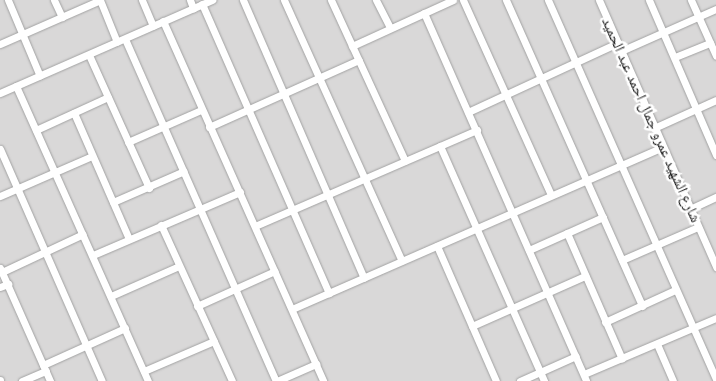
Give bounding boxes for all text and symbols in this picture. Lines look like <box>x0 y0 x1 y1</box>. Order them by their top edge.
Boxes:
street label: شارع الشهيد عمرو جمال احمد عبد الحميد <box>598 15 704 225</box>

